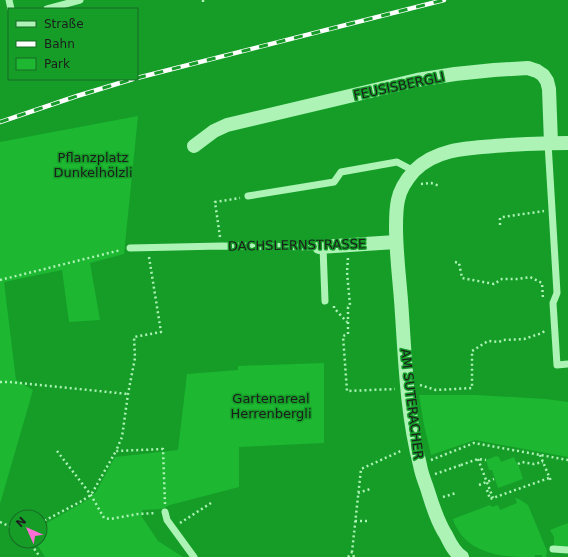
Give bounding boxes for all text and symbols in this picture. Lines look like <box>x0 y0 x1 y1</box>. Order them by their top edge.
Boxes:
legend <box>8 8 138 80</box>
text: Straße <box>44 17 84 31</box>
text: Bahn <box>44 37 75 51</box>
text: Park <box>44 57 70 71</box>
street label: FEUSISBERGLI <box>352 69 446 103</box>
park label: Pflanzplatz Dunkelhölzli <box>53 150 133 180</box>
street label: DACHSLERNSTRASSE <box>228 236 366 254</box>
street label: AM SUTERACHER <box>398 348 426 460</box>
park label: Gartenareal Herrenbergli <box>230 391 312 421</box>
north arrow <box>8 509 48 549</box>
text: N <box>13 514 29 530</box>

